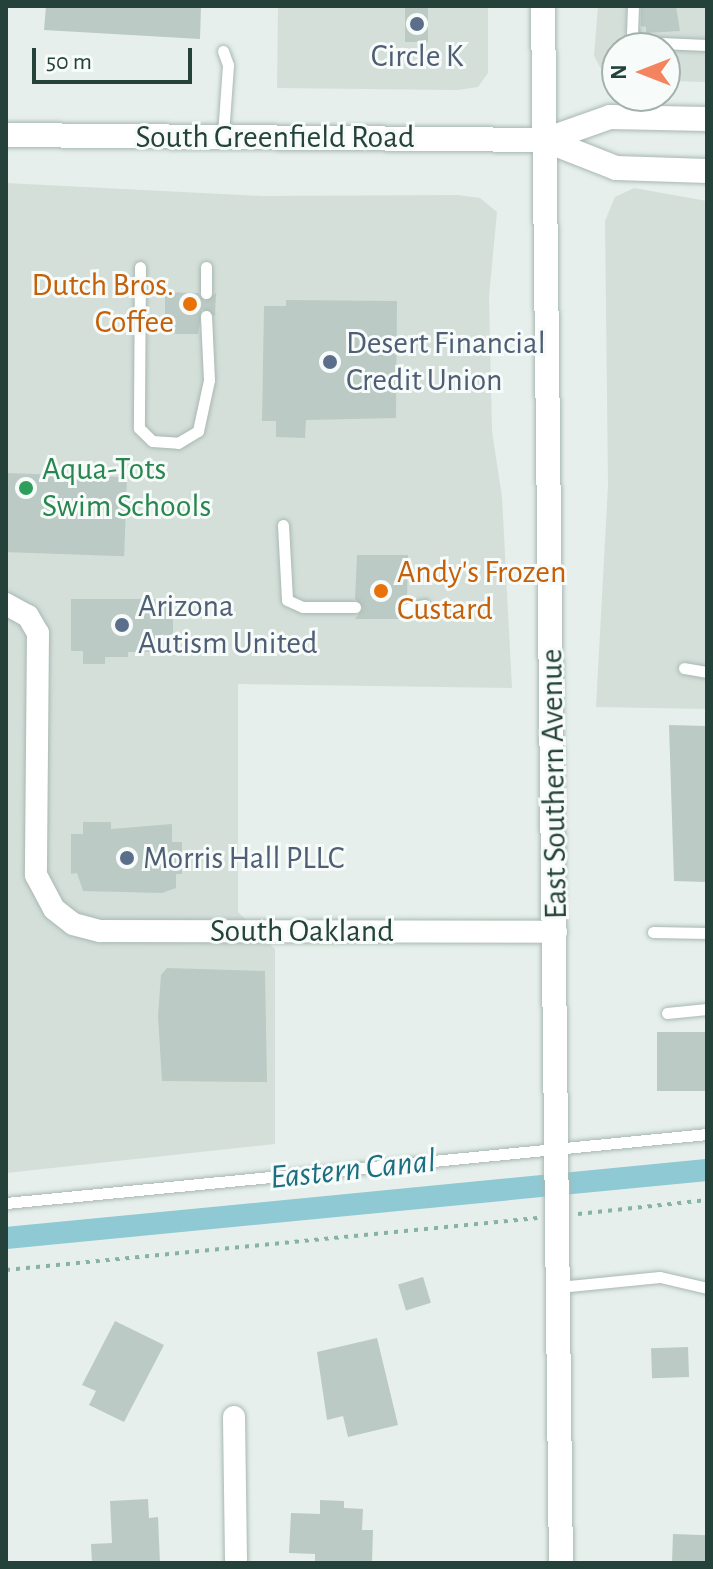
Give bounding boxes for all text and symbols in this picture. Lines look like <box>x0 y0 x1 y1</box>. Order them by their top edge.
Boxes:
marker: Circle K <box>408 15 426 33</box>
scale bar <box>36 32 196 82</box>
north arrow <box>601 32 681 112</box>
place label: Circle K <box>371 37 463 75</box>
text: 50 m <box>46 50 92 74</box>
text: N <box>608 64 630 80</box>
street label: South Greenfield Road <box>135 118 415 156</box>
place label: Dutch Bros. Coffee <box>31 267 174 342</box>
marker: Dutch Bros. Coffee <box>181 295 199 313</box>
place label: Desert Financial Credit Union <box>346 325 546 400</box>
marker: Desert Financial Credit Union <box>321 353 339 371</box>
place label: Aqua-Tots Swim Schools <box>42 451 211 526</box>
marker: Aqua-Tots Swim Schools <box>17 479 35 497</box>
place label: Andy's Frozen Custard <box>397 554 567 629</box>
marker: Andy's Frozen Custard <box>372 582 390 600</box>
place label: Arizona Autism United <box>138 588 318 663</box>
marker: Arizona Autism United <box>113 616 131 634</box>
street label: East Southern Avenue <box>532 648 576 920</box>
place label: Morris Hall PLLC <box>143 839 344 877</box>
marker: Morris Hall PLLC <box>118 849 136 867</box>
street label: South Oakland <box>210 912 394 950</box>
water label: Eastern Canal <box>268 1141 438 1199</box>

